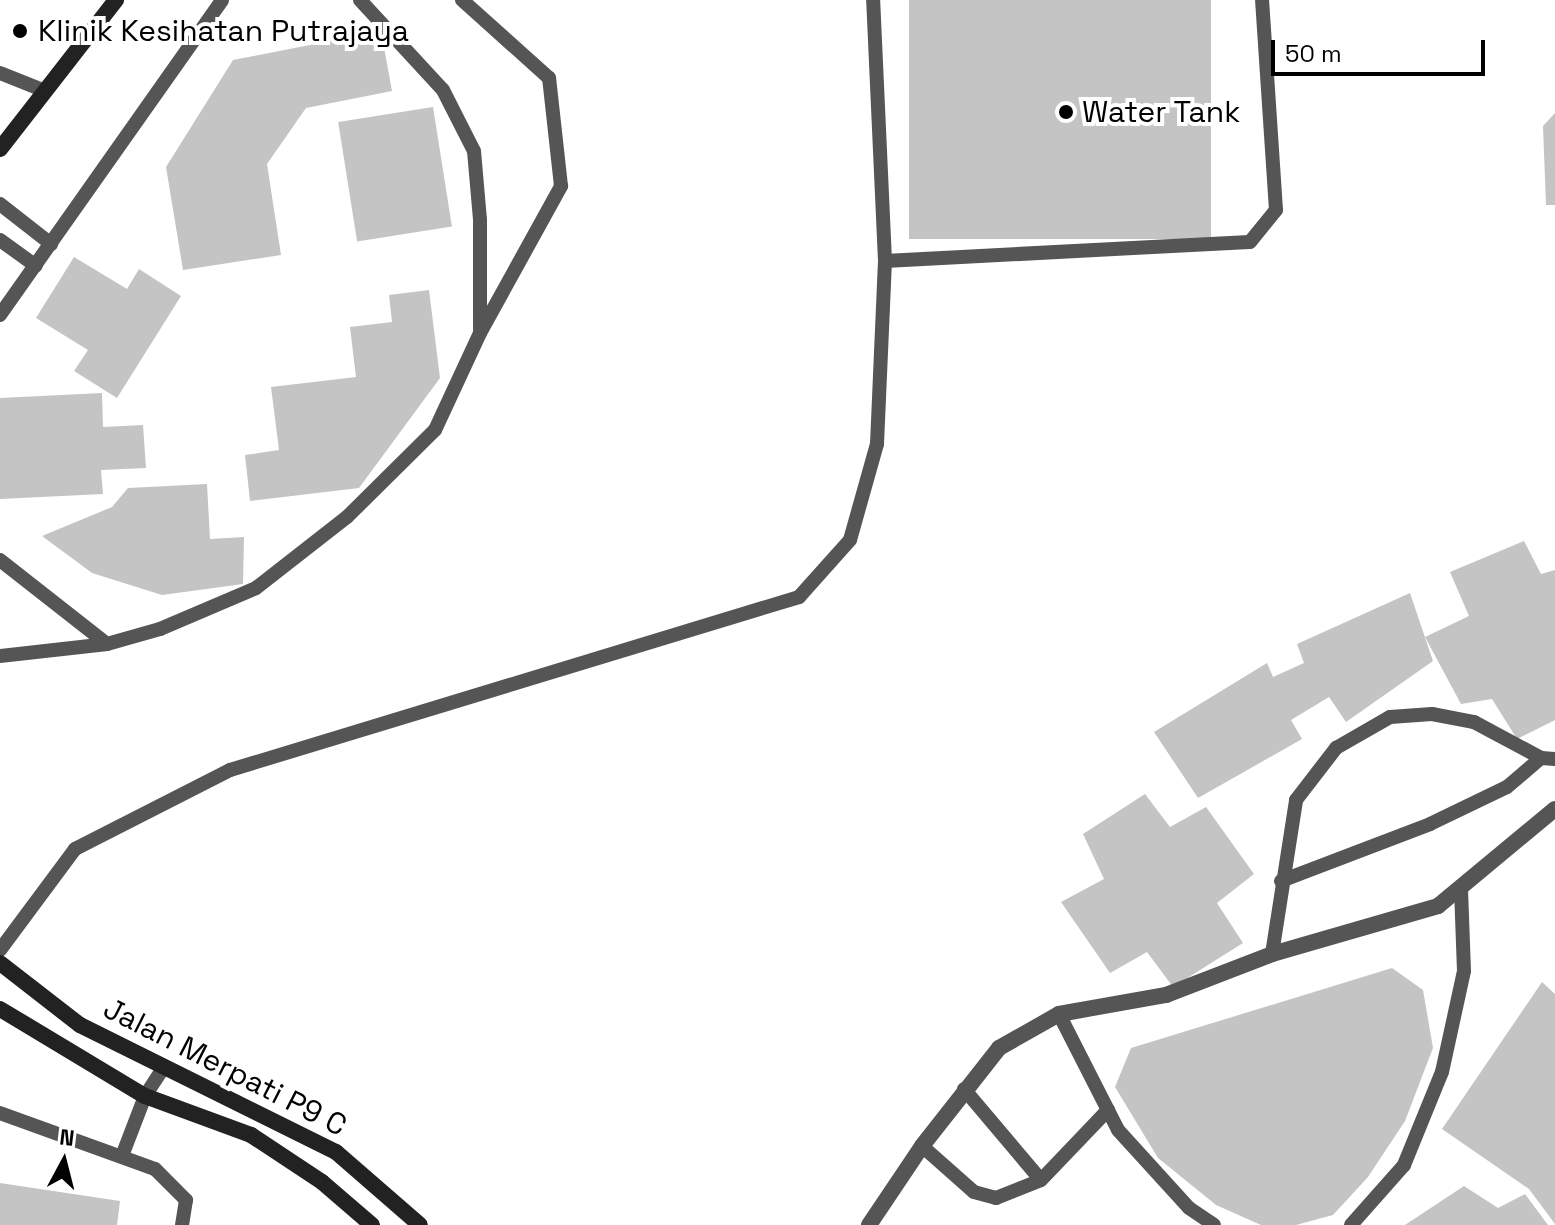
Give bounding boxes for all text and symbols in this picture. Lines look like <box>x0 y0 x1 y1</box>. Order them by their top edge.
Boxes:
place label: Klinik Kesihatan Putrajaya <box>38 13 409 49</box>
marker: Klinik Kesihatan Putrajaya <box>9 20 31 42</box>
scale bar <box>1275 24 1489 74</box>
text: 50 m <box>1285 38 1342 69</box>
place label: Water Tank <box>1082 94 1241 130</box>
marker: Water Tank <box>1057 103 1075 121</box>
street label: Jalan Merpati P9 C <box>97 990 353 1144</box>
north arrow <box>24 1121 104 1201</box>
text: N <box>58 1122 76 1152</box>

